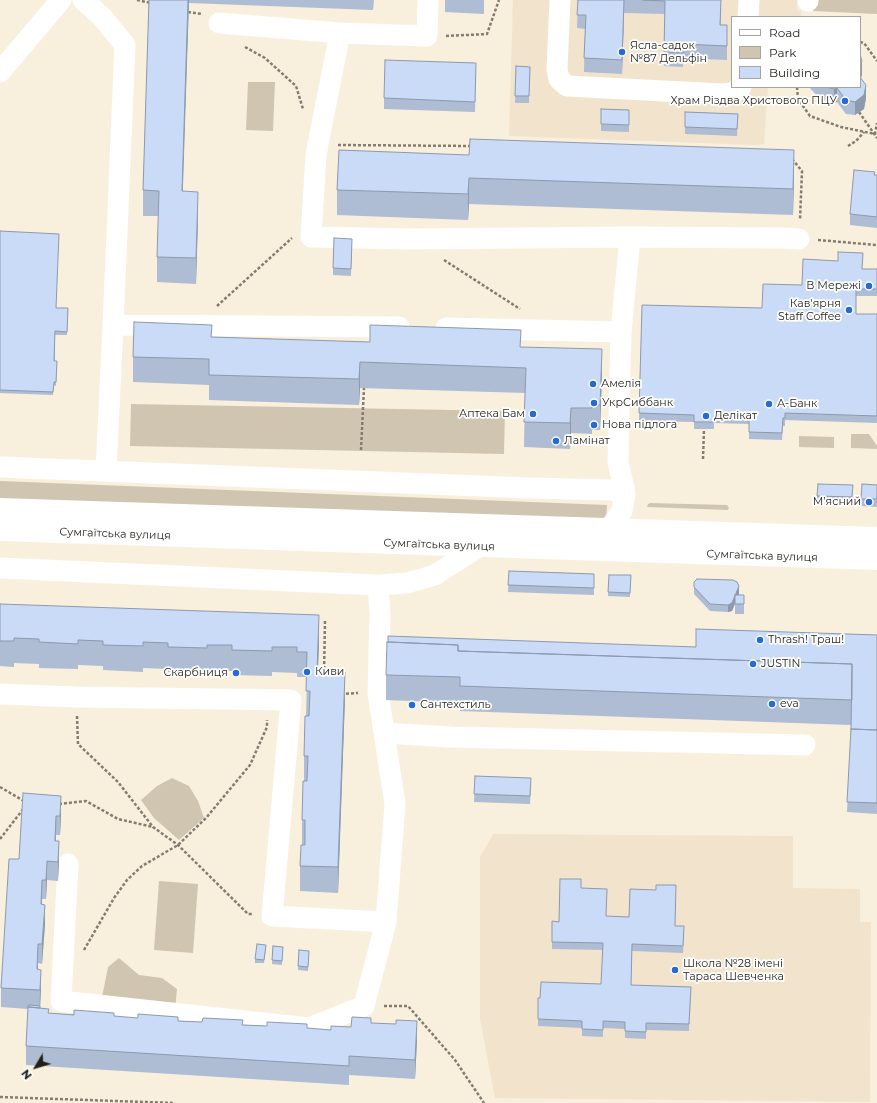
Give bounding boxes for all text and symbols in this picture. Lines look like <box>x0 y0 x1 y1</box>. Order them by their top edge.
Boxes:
legend <box>731 16 861 88</box>
text: Road <box>769 25 800 40</box>
place label: Ясла-садок №87 Дельфін <box>630 39 707 65</box>
text: Park <box>769 45 796 60</box>
marker: Ясла-садок №87 Дельфін <box>617 47 627 57</box>
text: Building <box>769 65 820 80</box>
place label: Храм Різдва Христового ПЦУ <box>671 94 837 108</box>
marker: Храм Різдва Христового ПЦУ <box>840 96 850 106</box>
place label: В Мережі <box>806 279 861 293</box>
marker: В Мережі <box>864 281 874 291</box>
place label: Кав'ярня Staff Coffee <box>778 297 841 323</box>
marker: Кав'ярня Staff Coffee <box>844 305 854 315</box>
place label: Амелія <box>601 377 641 391</box>
marker: Амелія <box>588 379 598 389</box>
place label: УкрСиббанк <box>602 396 673 410</box>
place label: А-Банк <box>777 397 817 411</box>
marker: УкрСиббанк <box>589 398 599 408</box>
marker: А-Банк <box>764 399 774 409</box>
place label: Аптека Бам <box>459 407 525 421</box>
marker: Аптека Бам <box>528 409 538 419</box>
place label: Делікат <box>714 409 757 423</box>
marker: Делікат <box>701 411 711 421</box>
place label: Нова підлога <box>602 418 677 432</box>
marker: Нова підлога <box>589 420 599 430</box>
place label: Ламінат <box>564 434 610 448</box>
marker: Ламінат <box>551 436 561 446</box>
place label: М’ясний <box>813 495 861 509</box>
marker: М’ясний <box>864 497 874 507</box>
street label: Сумгаїтська вулиця <box>59 525 171 543</box>
street label: Сумгаїтська вулиця <box>383 536 495 554</box>
street label: Сумгаїтська вулиця <box>706 547 818 565</box>
place label: Thrash! Траш! <box>768 633 844 647</box>
marker: Thrash! Траш! <box>755 635 765 645</box>
place label: JUSTIN <box>761 657 800 671</box>
marker: JUSTIN <box>748 659 758 669</box>
place label: Киви <box>315 665 344 679</box>
place label: Скарбниця <box>163 666 228 680</box>
marker: Киви <box>302 667 312 677</box>
marker: Скарбниця <box>231 668 241 678</box>
place label: eva <box>780 697 799 711</box>
place label: Сантехстиль <box>420 698 491 712</box>
marker: eva <box>767 699 777 709</box>
marker: Сантехстиль <box>407 700 417 710</box>
place label: Школа №28 імені Тараса Шевченка <box>683 957 784 983</box>
marker: Школа №28 імені Тараса Шевченка <box>670 965 680 975</box>
north arrow <box>16 1047 56 1087</box>
text: N <box>18 1067 35 1082</box>

